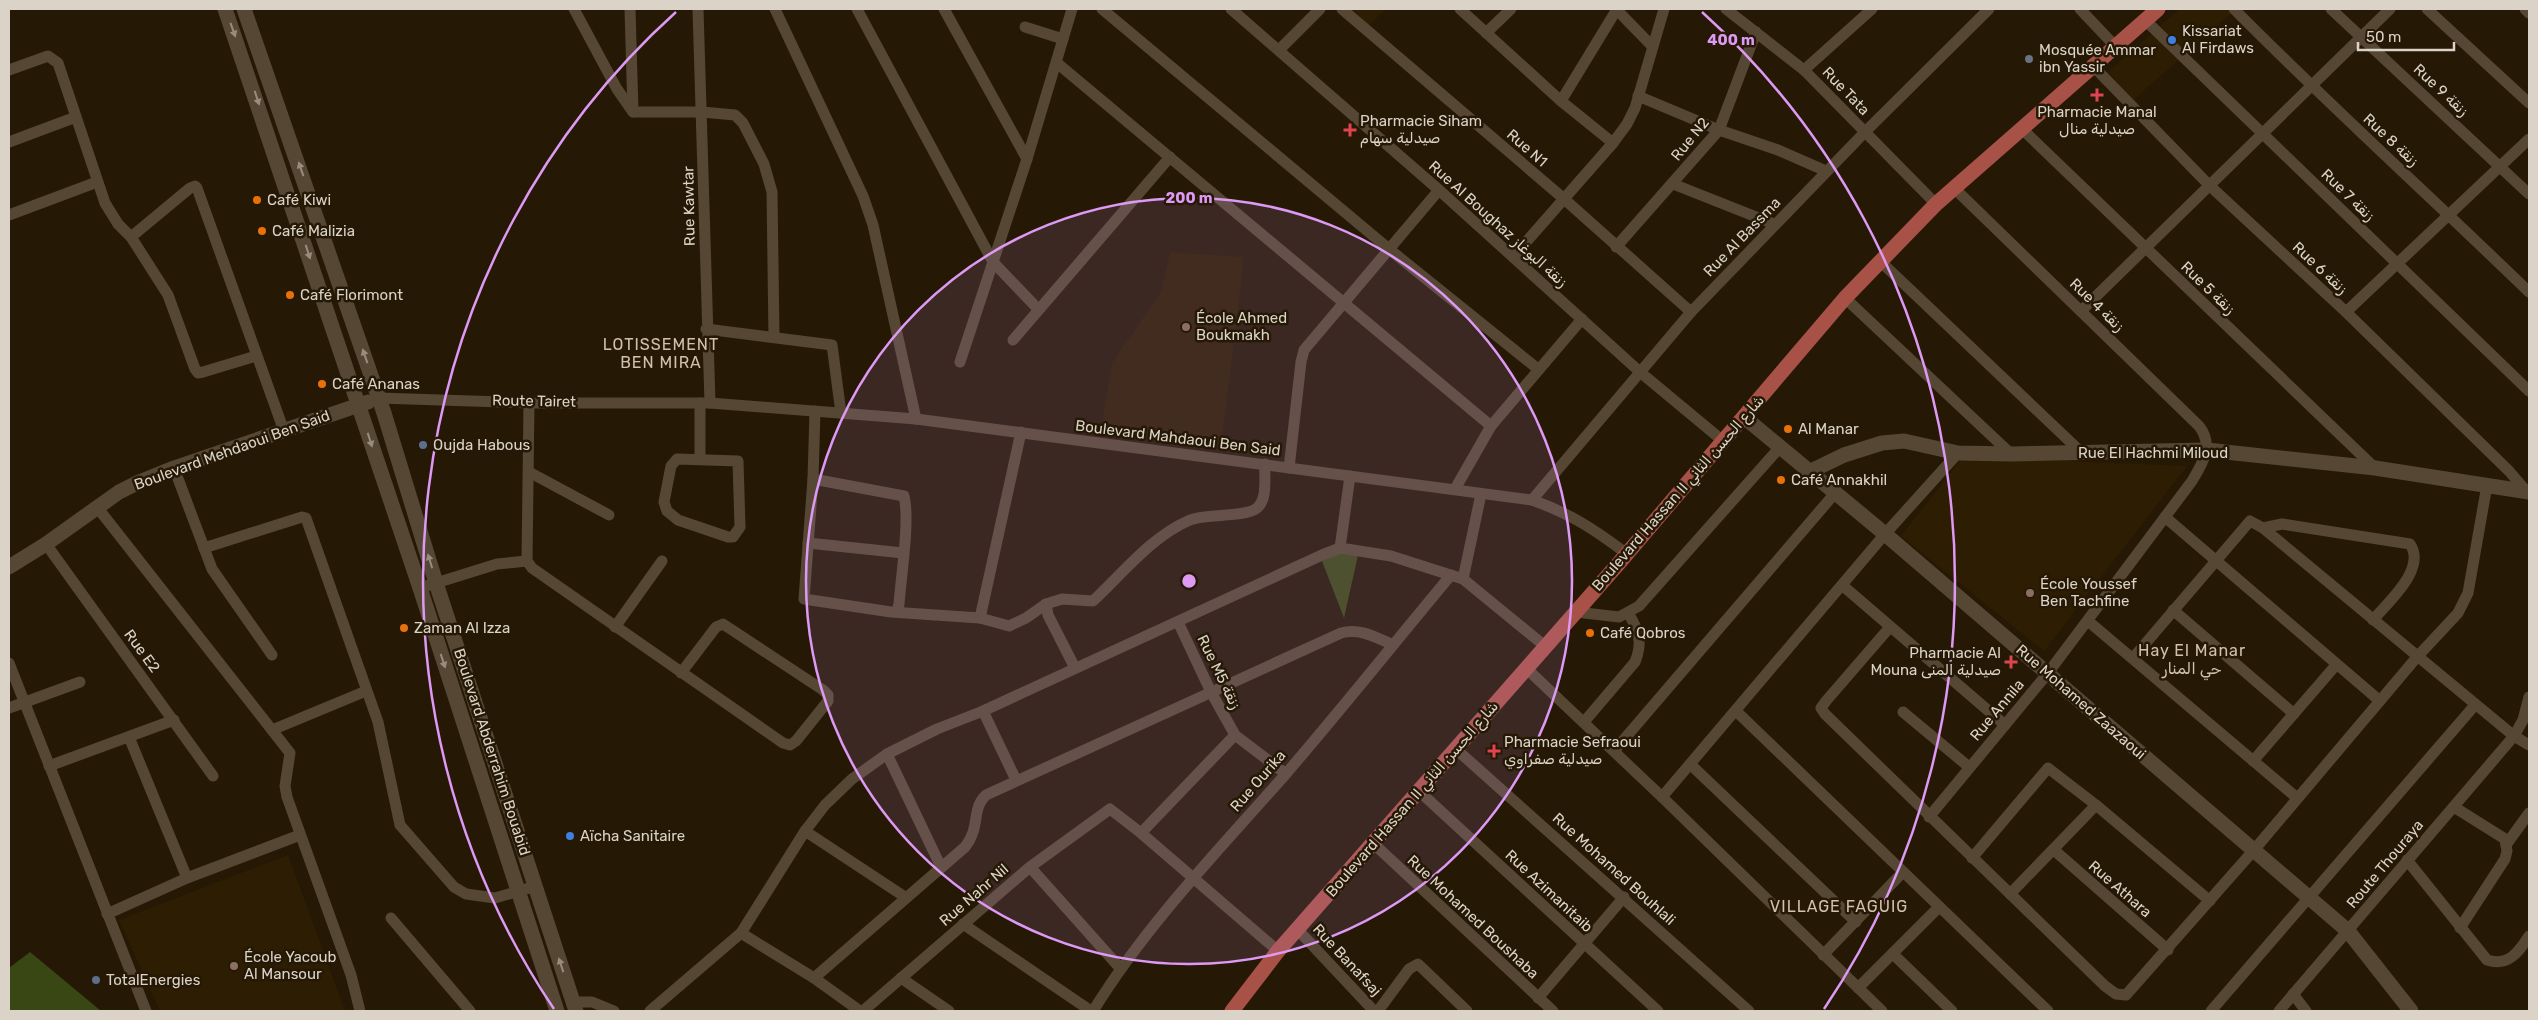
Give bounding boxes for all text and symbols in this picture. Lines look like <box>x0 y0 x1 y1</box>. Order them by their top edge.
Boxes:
scale bar <box>2358 20 2454 52</box>
place label: Kissariat Al Firdaws <box>2182 22 2254 57</box>
one-way arrow <box>230 23 237 38</box>
text: 50 m <box>2366 28 2401 46</box>
text: 400 m <box>1707 31 1755 49</box>
marker: Kissariat Al Firdaws <box>2166 34 2178 46</box>
place label: Mosquée Ammar ibn Yassir <box>2039 41 2156 76</box>
marker: Mosquée Ammar ibn Yassir <box>2023 53 2035 65</box>
street label: Rue 9 زنقة <box>2410 60 2472 120</box>
street label: Rue Tata <box>1819 63 1873 119</box>
marker: Pharmacie Manal صيدلية منال <box>2091 89 2103 101</box>
one-way arrow <box>254 91 261 106</box>
place label: Pharmacie Manal صيدلية منال <box>2037 103 2157 138</box>
street label: Rue 8 زنقة <box>2360 110 2422 170</box>
place label: Pharmacie Siham صيدلية سهام <box>1360 112 1482 148</box>
street label: Rue N2 <box>1667 114 1713 164</box>
marker: Pharmacie Siham صيدلية سهام <box>1344 124 1356 136</box>
street label: Rue N1 <box>1503 126 1551 170</box>
street label: Rue Al Boughaz زنقة البوغاز <box>1425 157 1571 291</box>
one-way arrow <box>297 161 305 176</box>
street label: Rue 7 زنقة <box>2318 165 2378 225</box>
street label: Rue Kawtar <box>679 166 699 246</box>
text: 200 m <box>1165 189 1213 207</box>
place label: Café Kiwi <box>267 191 331 209</box>
marker: Café Kiwi <box>251 194 263 206</box>
street label: Rue Al Bassma <box>1700 194 1784 280</box>
place label: Café Malizia <box>272 222 355 240</box>
marker: Café Malizia <box>256 225 268 237</box>
street label: Rue 6 زنقة <box>2289 238 2351 298</box>
one-way arrow <box>305 245 312 260</box>
street label: Rue 5 زنقة <box>2177 258 2239 318</box>
street label: Rue 4 زنقة <box>2066 275 2128 335</box>
place label: Café Florimont <box>300 286 403 304</box>
marker: Café Florimont <box>284 289 296 301</box>
place label: École Ahmed Boukmakh <box>1196 309 1287 344</box>
marker: École Ahmed Boukmakh <box>1180 321 1192 333</box>
district label: LOTISSEMENT BEN MIRA <box>603 335 719 372</box>
one-way arrow <box>360 348 368 363</box>
place label: Café Ananas <box>332 375 420 393</box>
marker: Café Ananas <box>316 378 328 390</box>
street label: Route Tairet <box>492 391 576 411</box>
street label: Boulevard Hassan II شارع الحسن الثاني <box>1588 391 1770 597</box>
street label: Boulevard Mehdaoui Ben Said <box>132 406 332 494</box>
street label: Boulevard Mahdaoui Ben Said <box>1074 416 1282 460</box>
place label: Al Manar <box>1798 420 1859 438</box>
marker: Al Manar <box>1782 423 1794 435</box>
one-way arrow <box>367 433 375 448</box>
place label: Oujda Habous <box>433 436 530 454</box>
marker: Oujda Habous <box>417 439 429 451</box>
street label: Rue El Hachmi Miloud <box>2078 444 2228 462</box>
place label: Café Annakhil <box>1791 471 1887 489</box>
marker: Café Annakhil <box>1775 474 1787 486</box>
one-way arrow <box>425 553 433 568</box>
centre of rings <box>1180 572 1198 590</box>
place label: École Youssef Ben Tachfine <box>2040 575 2137 610</box>
marker: École Youssef Ben Tachfine <box>2024 587 2036 599</box>
place label: Zaman Al Izza <box>414 619 510 637</box>
marker: Zaman Al Izza <box>398 622 410 634</box>
place label: Café Qobros <box>1600 624 1686 642</box>
street label: Rue E2 <box>120 626 164 676</box>
marker: Café Qobros <box>1584 627 1596 639</box>
street label: Rue M5 زنقة <box>1193 632 1245 712</box>
street label: Rue Mohamed Zaazaoui <box>2012 641 2150 763</box>
district label: Hay El Manar حي المنار <box>2138 641 2246 681</box>
place label: Pharmacie Al Mouna صيدلية المنى <box>1870 644 2001 679</box>
street label: Boulevard Abderrahim Bouabid <box>450 646 534 858</box>
one-way arrow <box>440 653 448 668</box>
marker: Pharmacie Al Mouna صيدلية المنى <box>2005 656 2017 668</box>
street label: Rue Annila <box>1966 676 2028 744</box>
street label: Boulevard Hassan II شارع الحسن الثاني <box>1322 697 1504 903</box>
place label: Pharmacie Sefraoui صيدلية صفراوي <box>1504 733 1641 769</box>
marker: Pharmacie Sefraoui صيدلية صفراوي <box>1488 745 1500 757</box>
street label: Rue Ourika <box>1226 747 1290 815</box>
street label: Rue Mohamed Bouhlali <box>1549 809 1679 929</box>
street label: Route Thouraya <box>2343 816 2427 912</box>
place label: Aïcha Sanitaire <box>580 827 685 845</box>
marker: Aïcha Sanitaire <box>564 830 576 842</box>
street label: Rue Azimanitaib <box>1502 846 1596 936</box>
street label: Rue Mohamed Boushaba <box>1404 851 1542 983</box>
street label: Rue Athara <box>2085 857 2155 921</box>
street label: Rue Nahr Nil <box>936 860 1012 930</box>
district label: VILLAGE FAGUIG <box>1770 897 1908 916</box>
street label: Rue Banafsaj <box>1309 920 1385 1000</box>
place label: École Yacoub Al Mansour <box>244 948 337 983</box>
one-way arrow <box>557 957 565 972</box>
marker: École Yacoub Al Mansour <box>228 960 240 972</box>
place label: TotalEnergies <box>106 971 201 989</box>
marker: TotalEnergies <box>90 974 102 986</box>

